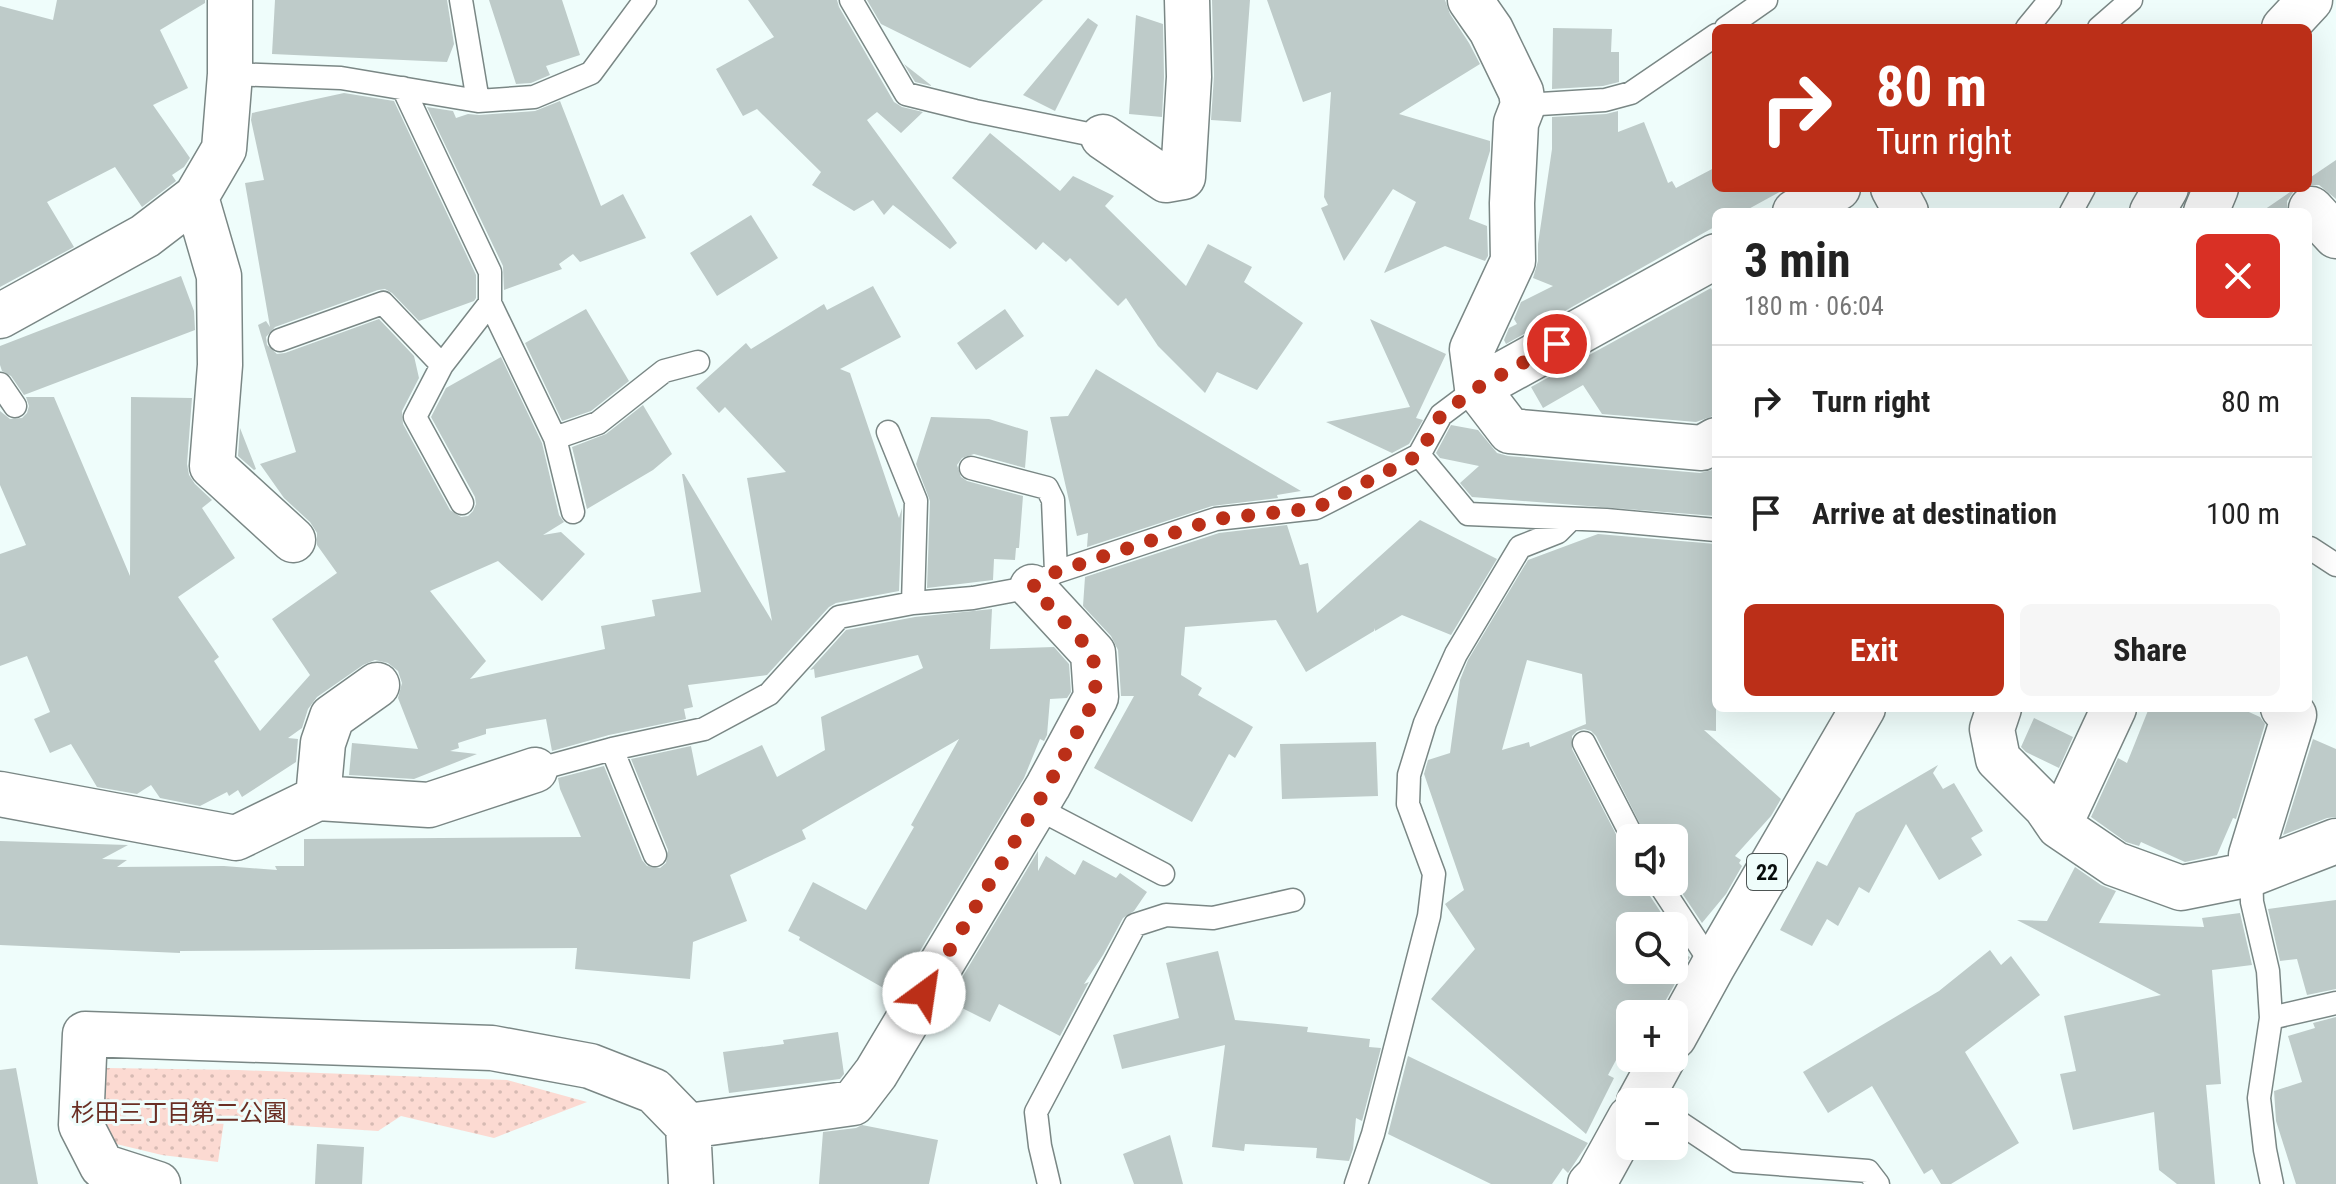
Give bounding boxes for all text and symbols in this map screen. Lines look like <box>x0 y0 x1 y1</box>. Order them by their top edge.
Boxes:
text: 80 m <box>1876 54 1987 120</box>
icon: right <box>1744 56 1848 160</box>
text: Turn right <box>1876 121 2012 163</box>
text: 3 min <box>1744 232 1851 289</box>
button: close <box>2196 234 2280 318</box>
text: 180 m · 06:04 <box>1744 291 1884 321</box>
pin <box>1523 310 1591 378</box>
icon: arrive <box>1535 322 1579 366</box>
icon: right <box>1744 379 1788 423</box>
text: Turn right <box>1812 384 1930 419</box>
text: 80 m <box>2221 384 2280 419</box>
icon: arrive <box>1744 491 1788 535</box>
text: Arrive at destination <box>1812 496 2057 531</box>
text: 100 m <box>2206 496 2280 531</box>
button: Exit <box>1744 604 2004 696</box>
button: Share <box>2020 604 2280 696</box>
map controls <box>1616 824 1688 1160</box>
button: sound <box>1616 824 1688 896</box>
road number: 22 <box>1747 854 1787 890</box>
button: search <box>1616 912 1688 984</box>
position arrow <box>882 951 966 1035</box>
button: + <box>1616 1000 1688 1072</box>
button: − <box>1616 1088 1688 1160</box>
park label: 杉田三丁目第二公園 <box>71 1099 287 1127</box>

